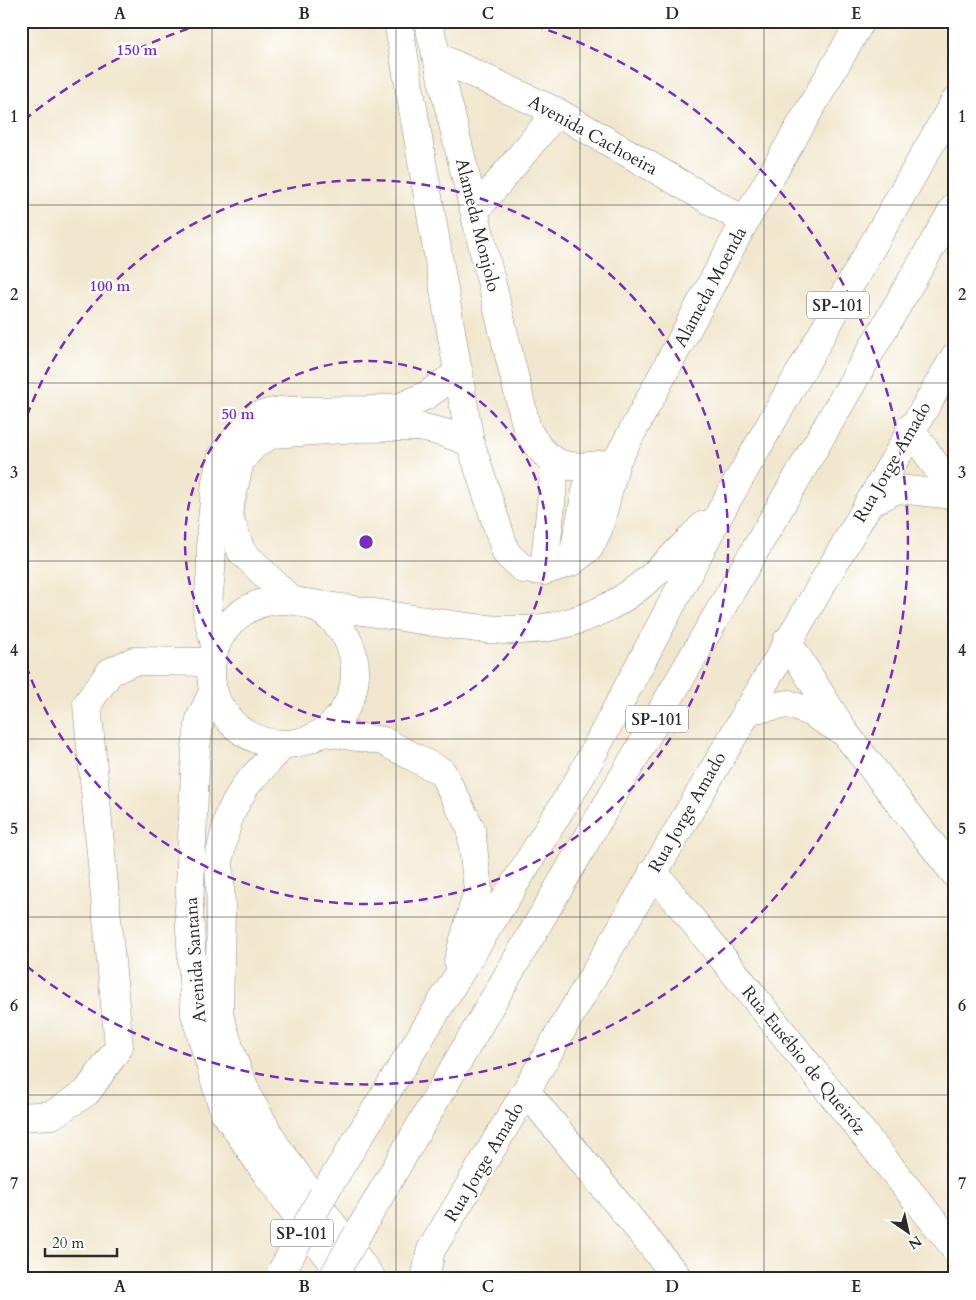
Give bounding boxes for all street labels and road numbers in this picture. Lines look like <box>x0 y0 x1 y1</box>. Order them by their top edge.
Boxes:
street label: Avenida Cachoeira <box>523 89 662 182</box>
street label: Alameda Monjolo <box>449 156 506 295</box>
street label: Alameda Moenda <box>668 222 753 352</box>
road number: SP-101 <box>807 292 869 318</box>
street label: Rua Jorge Amado <box>848 397 937 527</box>
road number: SP-101 <box>626 706 688 732</box>
street label: Rua Jorge Amado <box>643 747 732 877</box>
street label: Avenida Santana <box>179 896 212 1024</box>
street label: Rua Eusébio de Queiróz <box>736 981 872 1140</box>
street label: Rua Jorge Amado <box>439 1097 530 1227</box>
road number: SP-101 <box>271 1220 333 1246</box>

